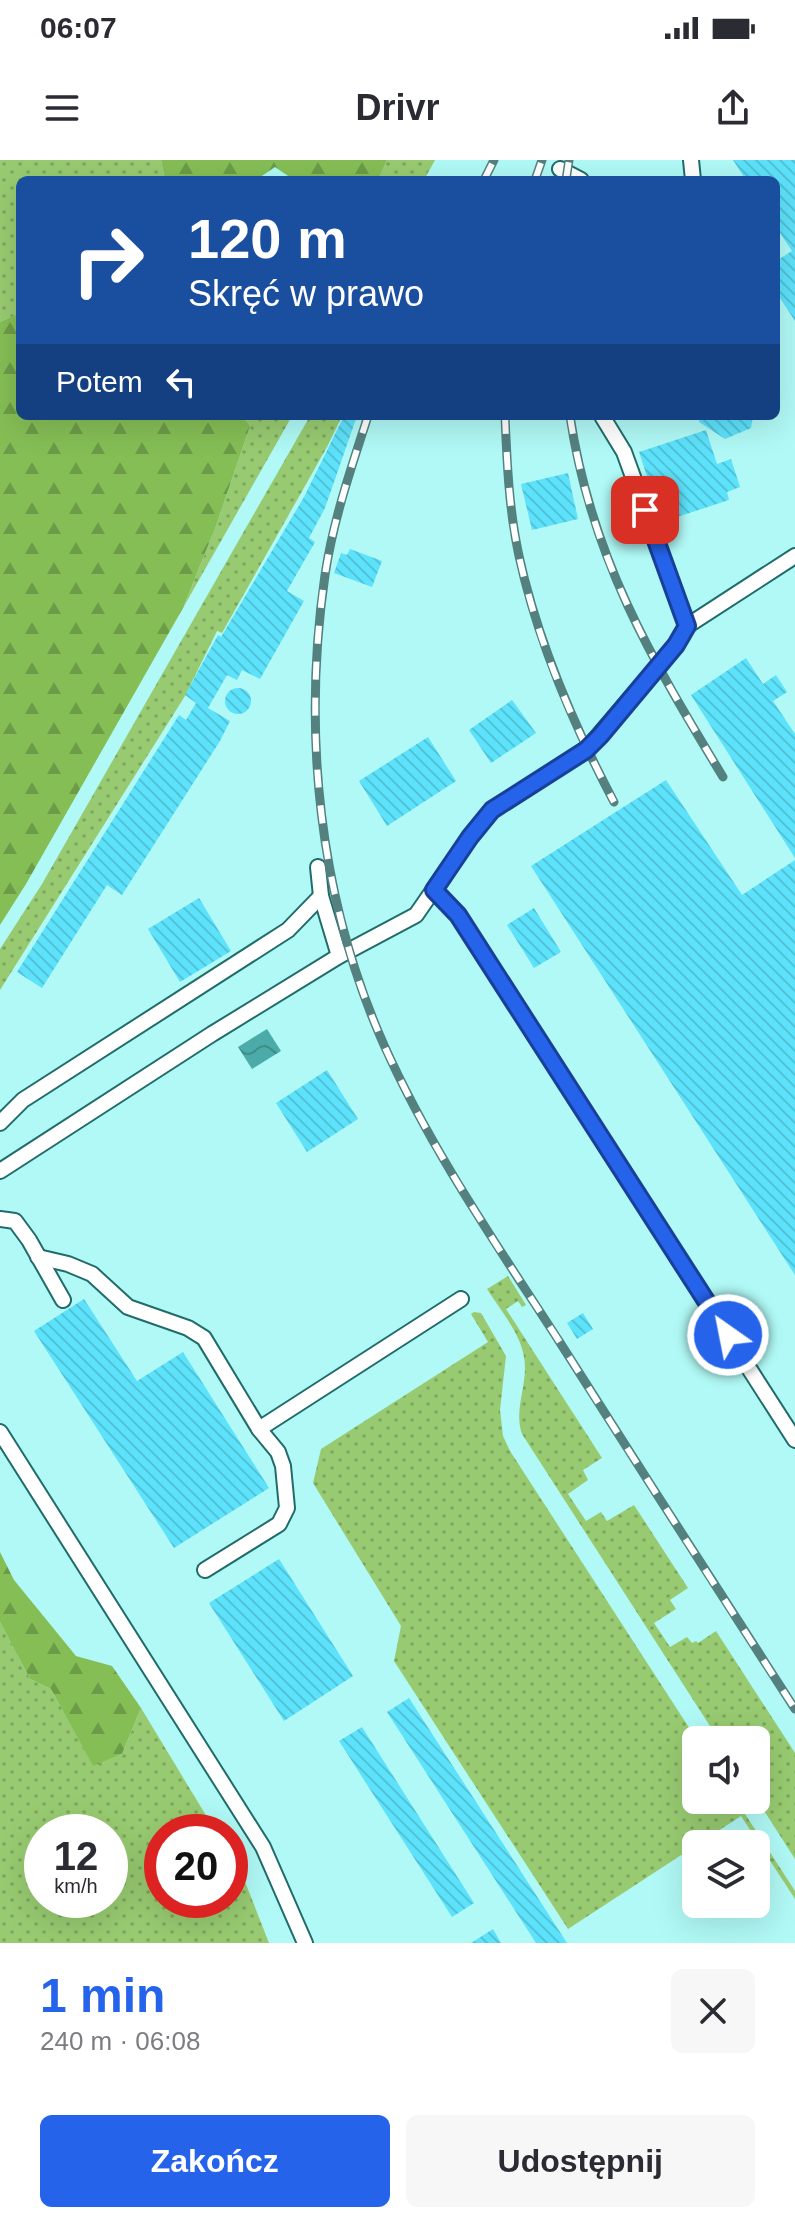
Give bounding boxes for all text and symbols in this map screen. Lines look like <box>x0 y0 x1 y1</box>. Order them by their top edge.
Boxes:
text: 06:07 <box>40 11 117 44</box>
icon: menu <box>40 86 84 130</box>
icon: share <box>711 86 755 130</box>
text: Drivr <box>355 87 440 128</box>
text: 120 m <box>188 207 347 270</box>
icon: right <box>56 208 160 312</box>
text: Skręć w prawo <box>188 273 424 314</box>
icon: left <box>159 360 203 404</box>
text: Potem <box>56 365 143 398</box>
pin <box>611 476 679 544</box>
icon: arrive <box>623 488 667 532</box>
position arrow <box>686 1293 770 1377</box>
map controls <box>682 1726 770 1918</box>
button: sound <box>682 1726 770 1814</box>
speed limit sign: 20 <box>144 1814 248 1918</box>
button: layers <box>682 1830 770 1918</box>
text: 12 <box>54 1834 98 1878</box>
text: km/h <box>54 1875 98 1897</box>
text: 1 min <box>40 1969 165 2022</box>
button: close <box>671 1969 755 2053</box>
text: 240 m · 06:08 <box>40 2026 200 2056</box>
button: Zakończ <box>40 2115 390 2207</box>
button: Udostępnij <box>406 2115 755 2207</box>

